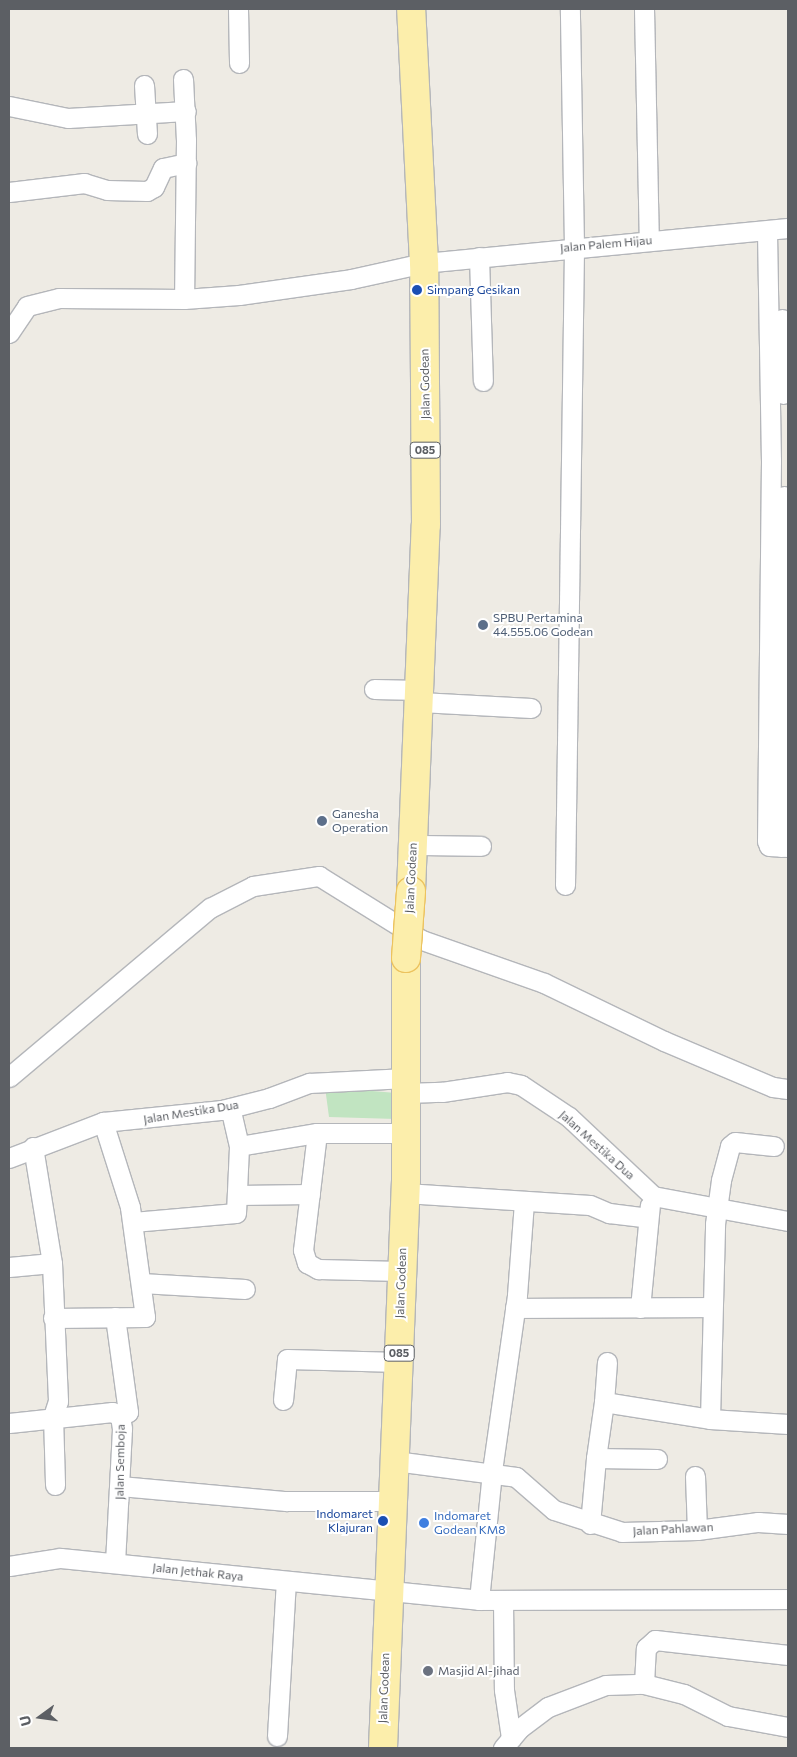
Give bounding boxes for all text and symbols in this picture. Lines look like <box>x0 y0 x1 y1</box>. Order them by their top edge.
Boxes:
street label: Jalan Palem Hijau <box>559 233 653 255</box>
place label: Simpang Gesikan <box>427 283 520 297</box>
marker: Simpang Gesikan <box>411 284 423 296</box>
street label: Jalan Godean <box>417 349 433 419</box>
road number: 085 <box>409 442 441 458</box>
place label: SPBU Pertamina 44.555.06 Godean <box>493 611 593 639</box>
marker: SPBU Pertamina 44.555.06 Godean <box>477 619 489 631</box>
place label: Ganesha Operation <box>332 807 388 835</box>
marker: Ganesha Operation <box>316 815 328 827</box>
street label: Jalan Godean <box>402 842 420 914</box>
street label: Jalan Mestika Dua <box>142 1097 240 1127</box>
street label: Jalan Mestika Dua <box>556 1107 638 1183</box>
street label: Jalan Godean <box>393 1247 409 1319</box>
road number: 085 <box>383 1345 415 1362</box>
street label: Jalan Semboja <box>112 1424 128 1500</box>
place label: Indomaret Klajuran <box>316 1507 373 1535</box>
place label: Indomaret Godean KM8 <box>434 1509 506 1537</box>
marker: Indomaret Klajuran <box>377 1515 389 1527</box>
marker: Indomaret Godean KM8 <box>418 1517 430 1529</box>
street label: Jalan Pahlawan <box>632 1520 714 1538</box>
street label: Jalan Jethak Raya <box>152 1560 244 1584</box>
street label: Jalan Godean <box>376 1652 392 1724</box>
place label: Masjid Al-Jihad <box>438 1664 520 1678</box>
marker: Masjid Al-Jihad <box>422 1665 434 1677</box>
north arrow <box>15 1692 65 1742</box>
text: U <box>15 1714 34 1728</box>

